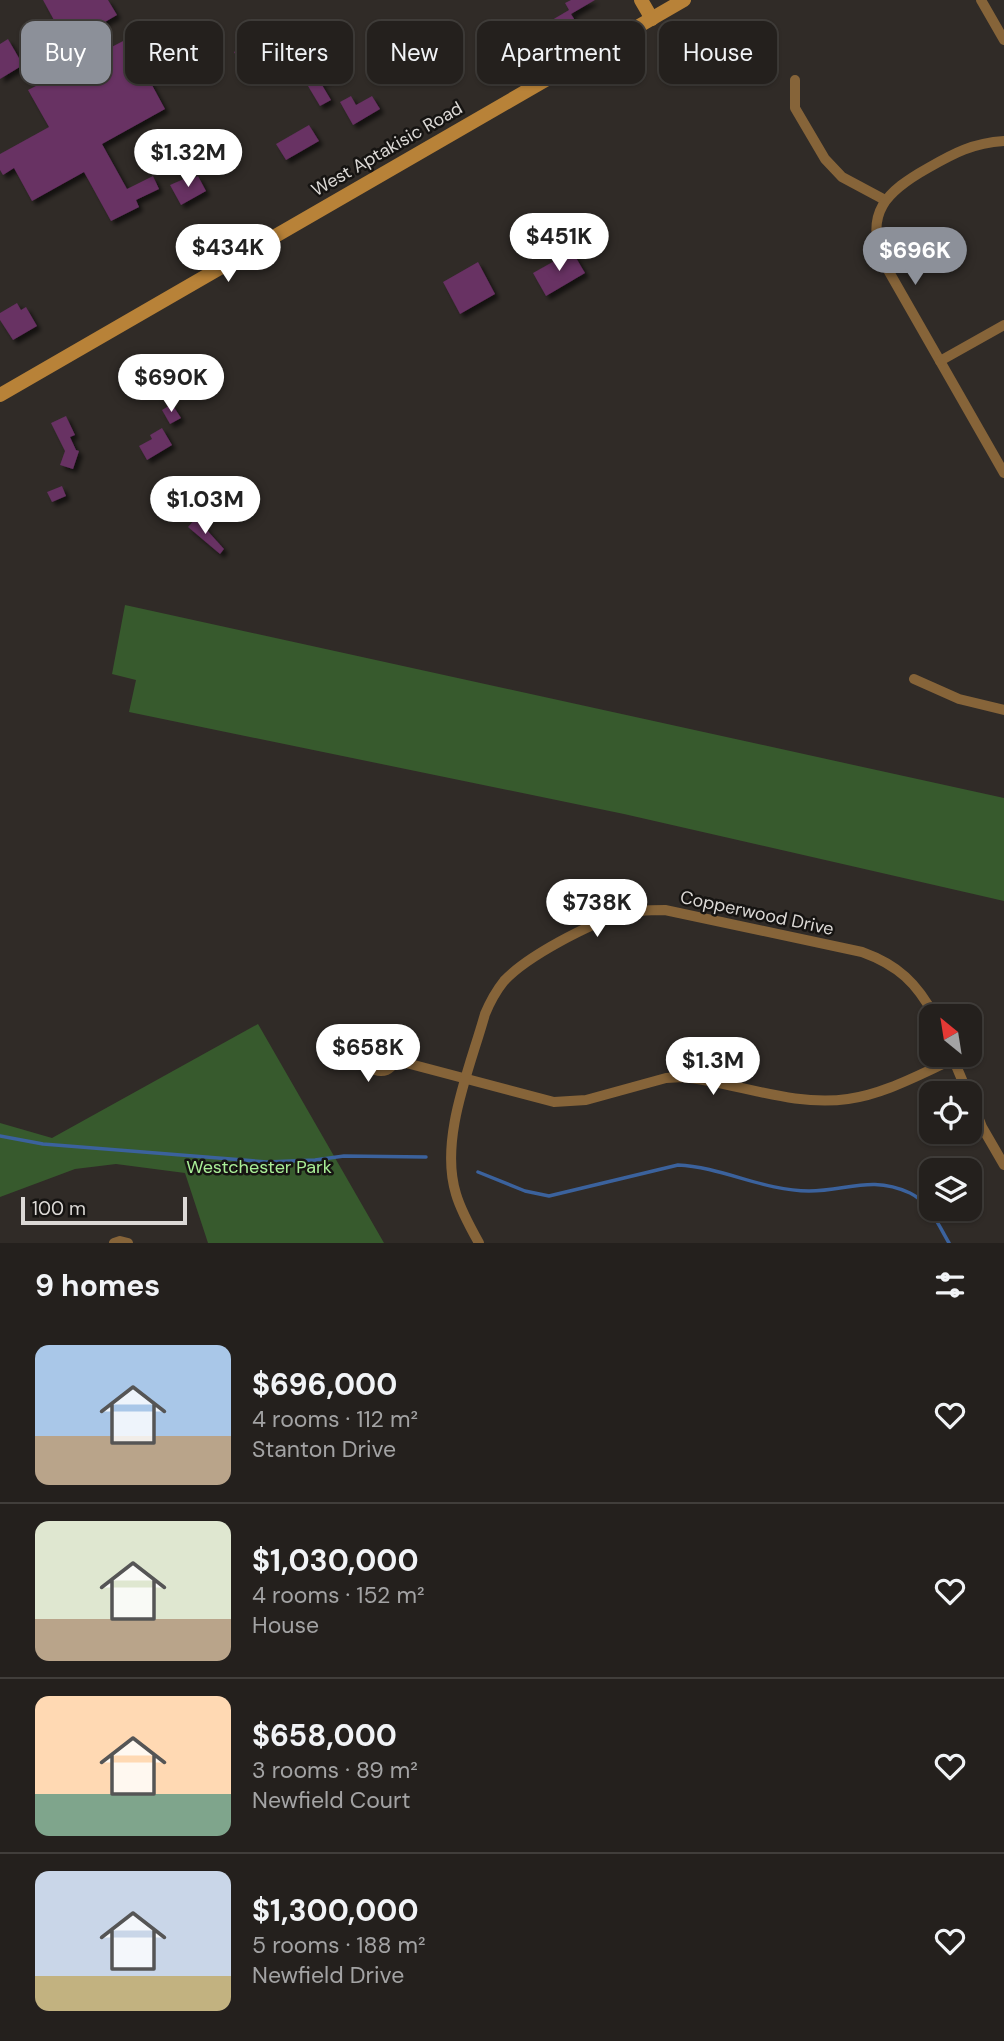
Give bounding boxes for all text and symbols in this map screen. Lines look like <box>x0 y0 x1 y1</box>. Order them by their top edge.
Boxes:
chip: Buy <box>21 21 111 84</box>
chip: Rent <box>125 21 223 84</box>
chip: Filters <box>237 21 353 84</box>
chip: New <box>367 21 463 84</box>
chip: Apartment <box>477 21 645 84</box>
chip: House <box>659 21 777 84</box>
street label: West Aptakisic Road <box>307 96 467 202</box>
pin: $1.32M <box>131 130 245 189</box>
text: $1.32M <box>150 137 226 167</box>
pin: $451K <box>510 214 608 273</box>
text: $451K <box>526 221 592 251</box>
pin: $434K <box>179 224 277 284</box>
pin: $696K <box>866 228 964 287</box>
text: $434K <box>192 232 264 262</box>
text: $696K <box>879 235 951 265</box>
pin: $690K <box>122 354 220 414</box>
text: $690K <box>134 362 208 392</box>
pin: $1.03M <box>148 476 262 536</box>
text: $1.03M <box>166 484 244 514</box>
pin: $738K <box>548 880 646 939</box>
street label: Copperwood Drive <box>678 885 836 941</box>
text: $738K <box>562 887 632 917</box>
north arrow <box>919 1004 982 1068</box>
map controls <box>919 1004 982 1221</box>
pin: $658K <box>319 1024 417 1084</box>
text: $658K <box>332 1032 404 1062</box>
pin: $1.3M <box>664 1038 762 1097</box>
text: $1.3M <box>682 1045 744 1075</box>
button: locate <box>919 1081 982 1144</box>
park label: Westchester Park <box>186 1155 332 1179</box>
button: layers <box>919 1158 982 1221</box>
scale bar <box>21 1194 187 1226</box>
text: 100 m <box>32 1196 86 1221</box>
text: 9 homes <box>35 1266 160 1305</box>
icon: filters <box>931 1266 969 1304</box>
text: $696,000 <box>252 1365 397 1404</box>
icon: home <box>91 1373 175 1457</box>
icon: heart <box>931 1396 969 1434</box>
text: 4 rooms · 112 m² <box>252 1404 418 1434</box>
text: Stanton Drive <box>252 1434 396 1464</box>
text: $1,030,000 <box>252 1541 419 1580</box>
icon: home <box>91 1549 175 1633</box>
icon: heart <box>931 1572 969 1610</box>
text: 4 rooms · 152 m² <box>252 1580 425 1610</box>
text: House <box>252 1610 319 1640</box>
text: $658,000 <box>252 1716 397 1755</box>
icon: home <box>91 1724 175 1808</box>
icon: heart <box>931 1747 969 1785</box>
text: 3 rooms · 89 m² <box>252 1755 418 1785</box>
text: Newfield Court <box>252 1785 411 1815</box>
text: $1,300,000 <box>252 1891 419 1930</box>
icon: home <box>91 1899 175 1983</box>
icon: heart <box>931 1922 969 1960</box>
text: 5 rooms · 188 m² <box>252 1930 426 1960</box>
text: Newfield Drive <box>252 1960 404 1990</box>

